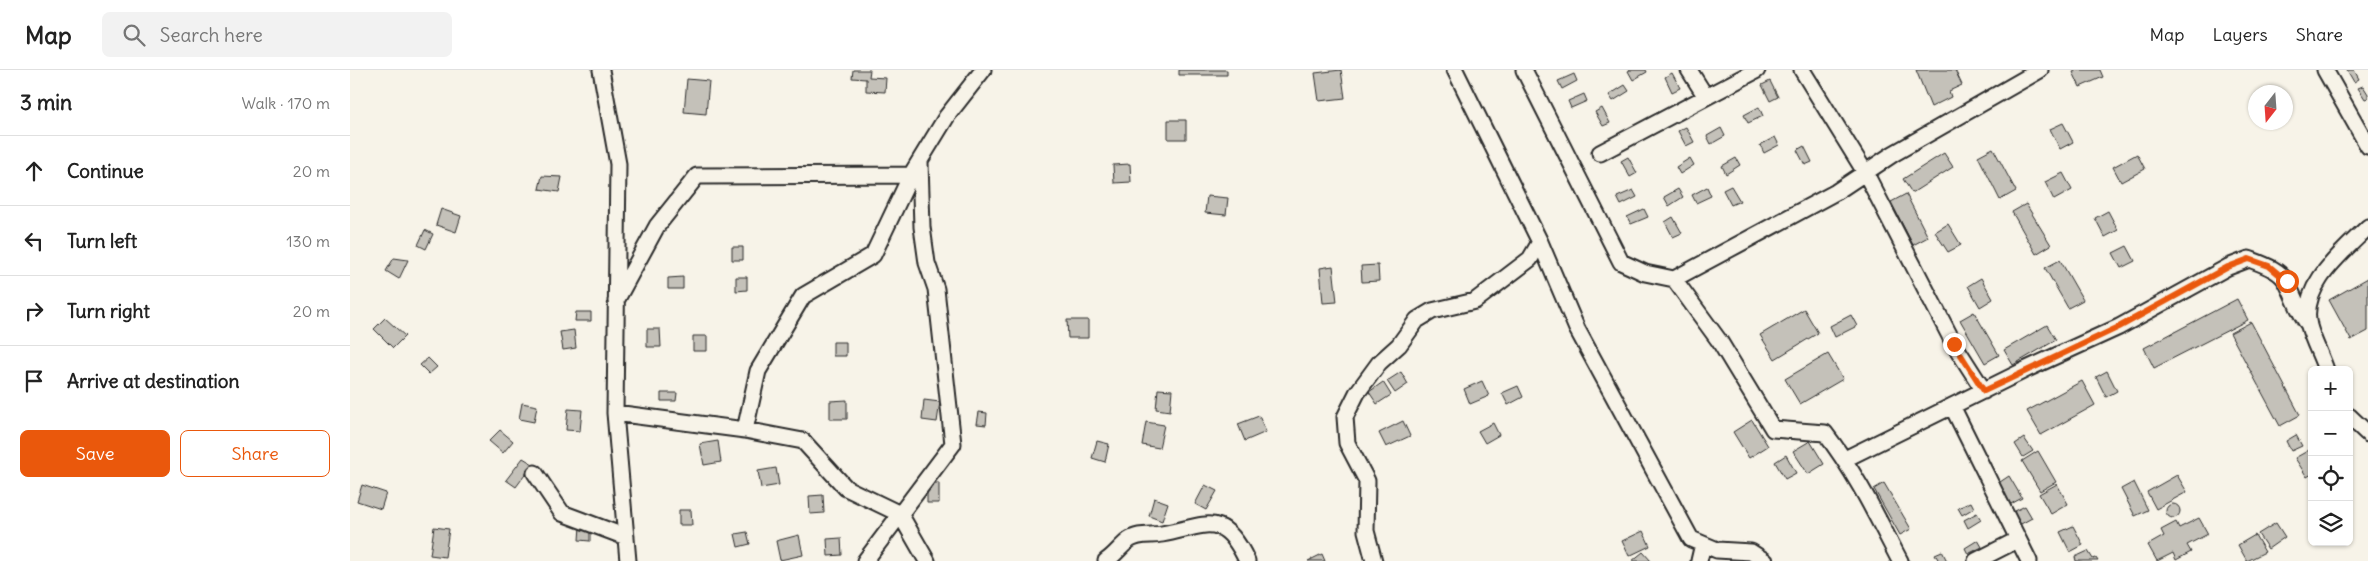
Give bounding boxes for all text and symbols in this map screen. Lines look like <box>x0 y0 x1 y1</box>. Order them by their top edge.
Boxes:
search box <box>102 12 452 57</box>
text: Map <box>25 20 72 50</box>
icon: search <box>120 21 148 49</box>
text: Search here <box>160 23 263 47</box>
text: Map <box>2149 23 2184 46</box>
text: Layers <box>2212 23 2268 46</box>
text: Share <box>2296 23 2343 46</box>
north arrow <box>2248 85 2293 130</box>
text: 3 min <box>20 89 72 116</box>
text: Walk · 170 m <box>241 93 330 113</box>
icon: ahead <box>20 157 48 185</box>
text: Continue <box>67 159 144 183</box>
text: 20 m <box>293 161 330 181</box>
icon: left <box>20 227 48 255</box>
text: Turn left <box>67 229 137 253</box>
text: 130 m <box>286 231 330 251</box>
route start <box>2276 270 2299 293</box>
icon: right <box>20 297 48 325</box>
text: Turn right <box>67 299 150 323</box>
text: 20 m <box>293 301 330 321</box>
route end <box>1943 333 1966 356</box>
map controls <box>2308 366 2353 546</box>
button: + <box>2308 366 2353 411</box>
icon: arrive <box>20 367 48 395</box>
text: Arrive at destination <box>67 369 240 393</box>
button: − <box>2308 411 2353 456</box>
button: Save <box>20 430 170 477</box>
button: Share <box>180 430 330 477</box>
button: locate <box>2308 456 2353 501</box>
button: layers <box>2308 501 2353 546</box>

